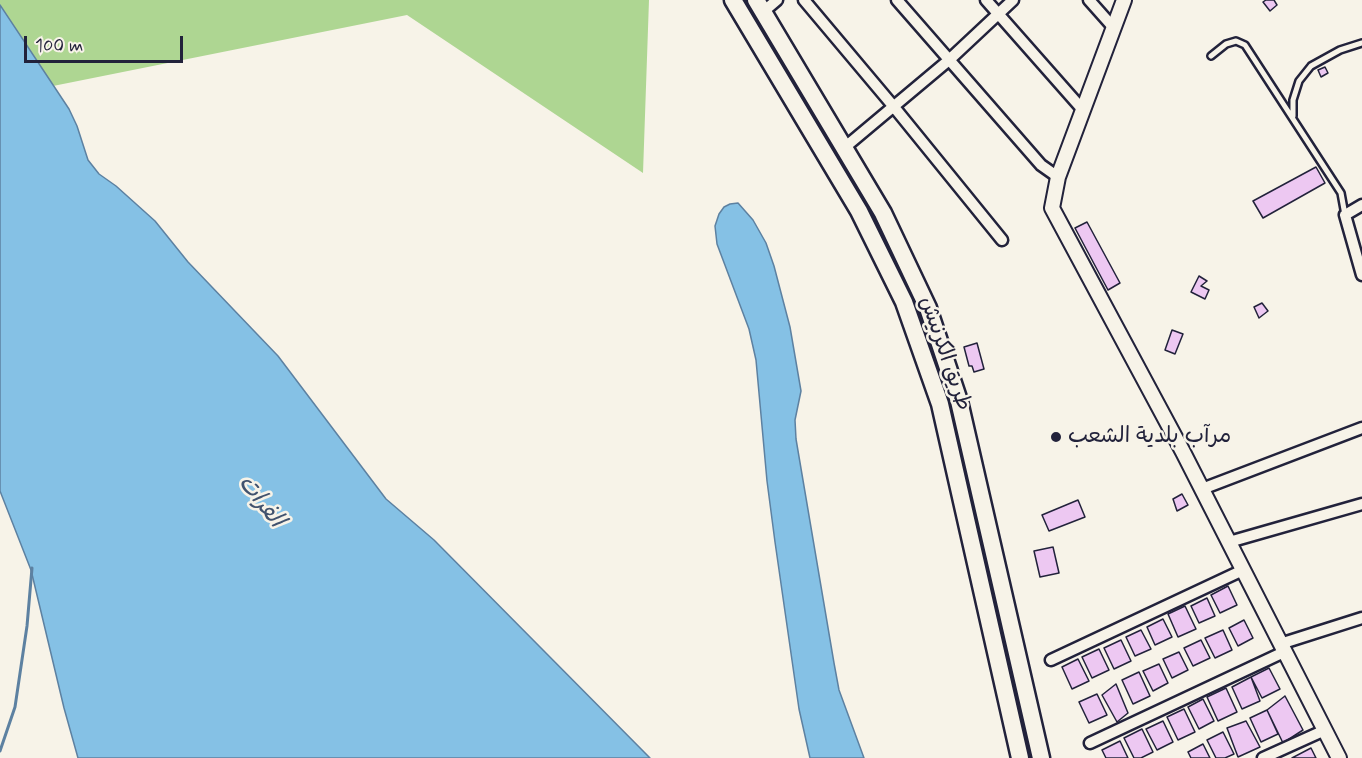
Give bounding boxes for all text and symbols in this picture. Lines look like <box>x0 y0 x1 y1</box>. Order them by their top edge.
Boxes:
scale bar <box>27 24 186 62</box>
text: 100 m <box>35 34 83 58</box>
street label: طريق الكرنيش <box>912 293 976 415</box>
place label: مرآب بلدية الشعب <box>1068 424 1231 450</box>
marker: مرآب بلدية الشعب <box>1049 430 1063 444</box>
water label: الفرات <box>231 470 289 534</box>

